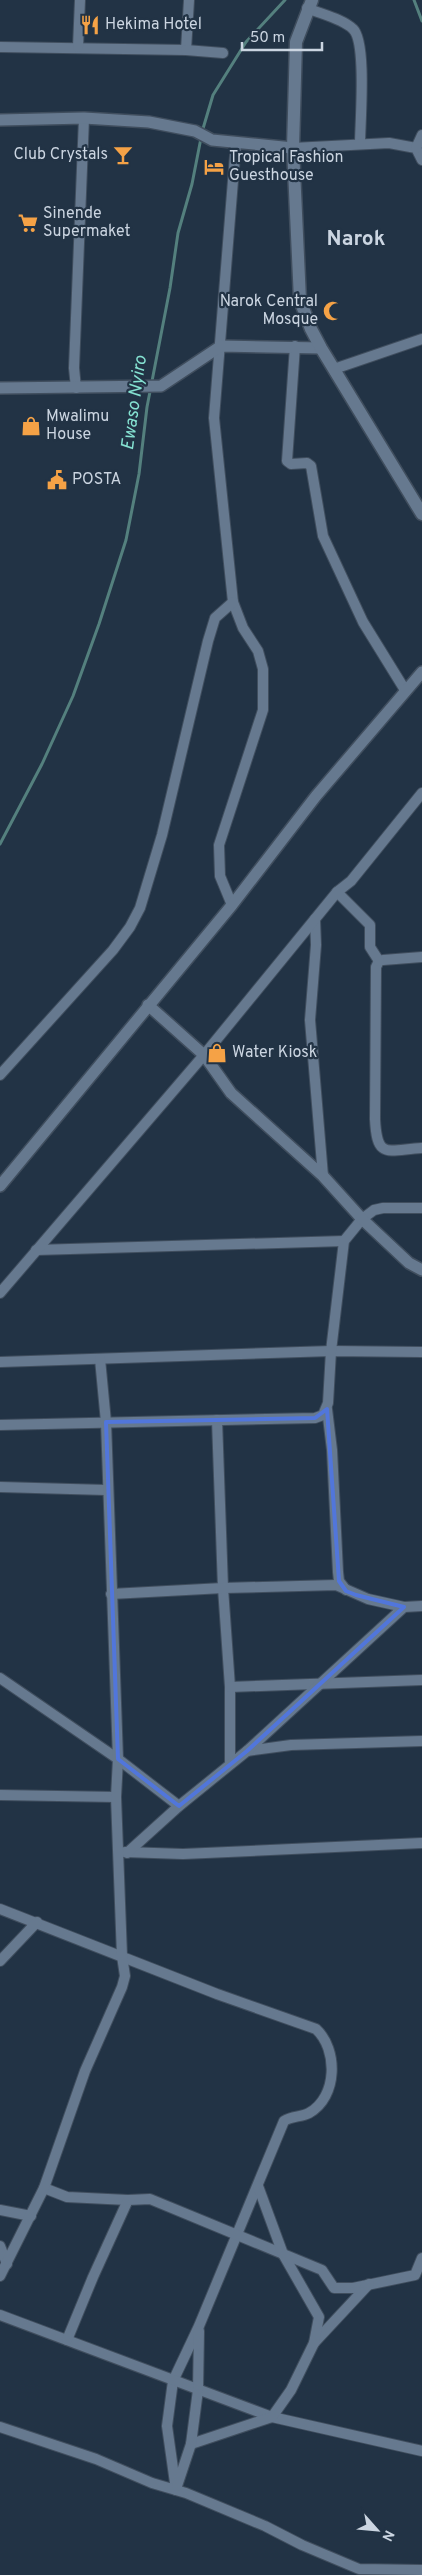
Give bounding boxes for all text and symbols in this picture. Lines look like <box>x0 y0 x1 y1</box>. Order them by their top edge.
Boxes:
restaurant icon: Hekima Hotel <box>79 14 101 36</box>
place label: Hekima Hotel <box>105 15 202 35</box>
scale bar <box>242 20 322 52</box>
text: 50 m <box>250 29 285 48</box>
bar icon: Club Crystals <box>112 144 134 166</box>
place label: Club Crystals <box>13 145 108 165</box>
place label: Tropical Fashion Guesthouse <box>229 148 343 186</box>
hotel icon: Tropical Fashion Guesthouse <box>203 156 225 178</box>
place label: Sinende Supermaket <box>43 204 130 242</box>
supermarket icon: Sinende Supermaket <box>17 212 39 234</box>
district label: Narok <box>327 226 386 253</box>
place label: Narok Central Mosque <box>220 292 318 330</box>
mosque icon: Narok Central Mosque <box>322 300 344 322</box>
water label: Ewaso Nyiro <box>117 354 153 452</box>
place label: Mwalimu House <box>46 407 109 445</box>
shop icon: Mwalimu House <box>20 415 42 437</box>
public building icon: POSTA <box>46 469 68 491</box>
place label: POSTA <box>72 470 122 490</box>
shop icon: Water Kiosk <box>206 1042 228 1064</box>
place label: Water Kiosk <box>232 1043 317 1063</box>
north arrow <box>352 2505 402 2555</box>
text: N <box>377 2527 397 2544</box>

